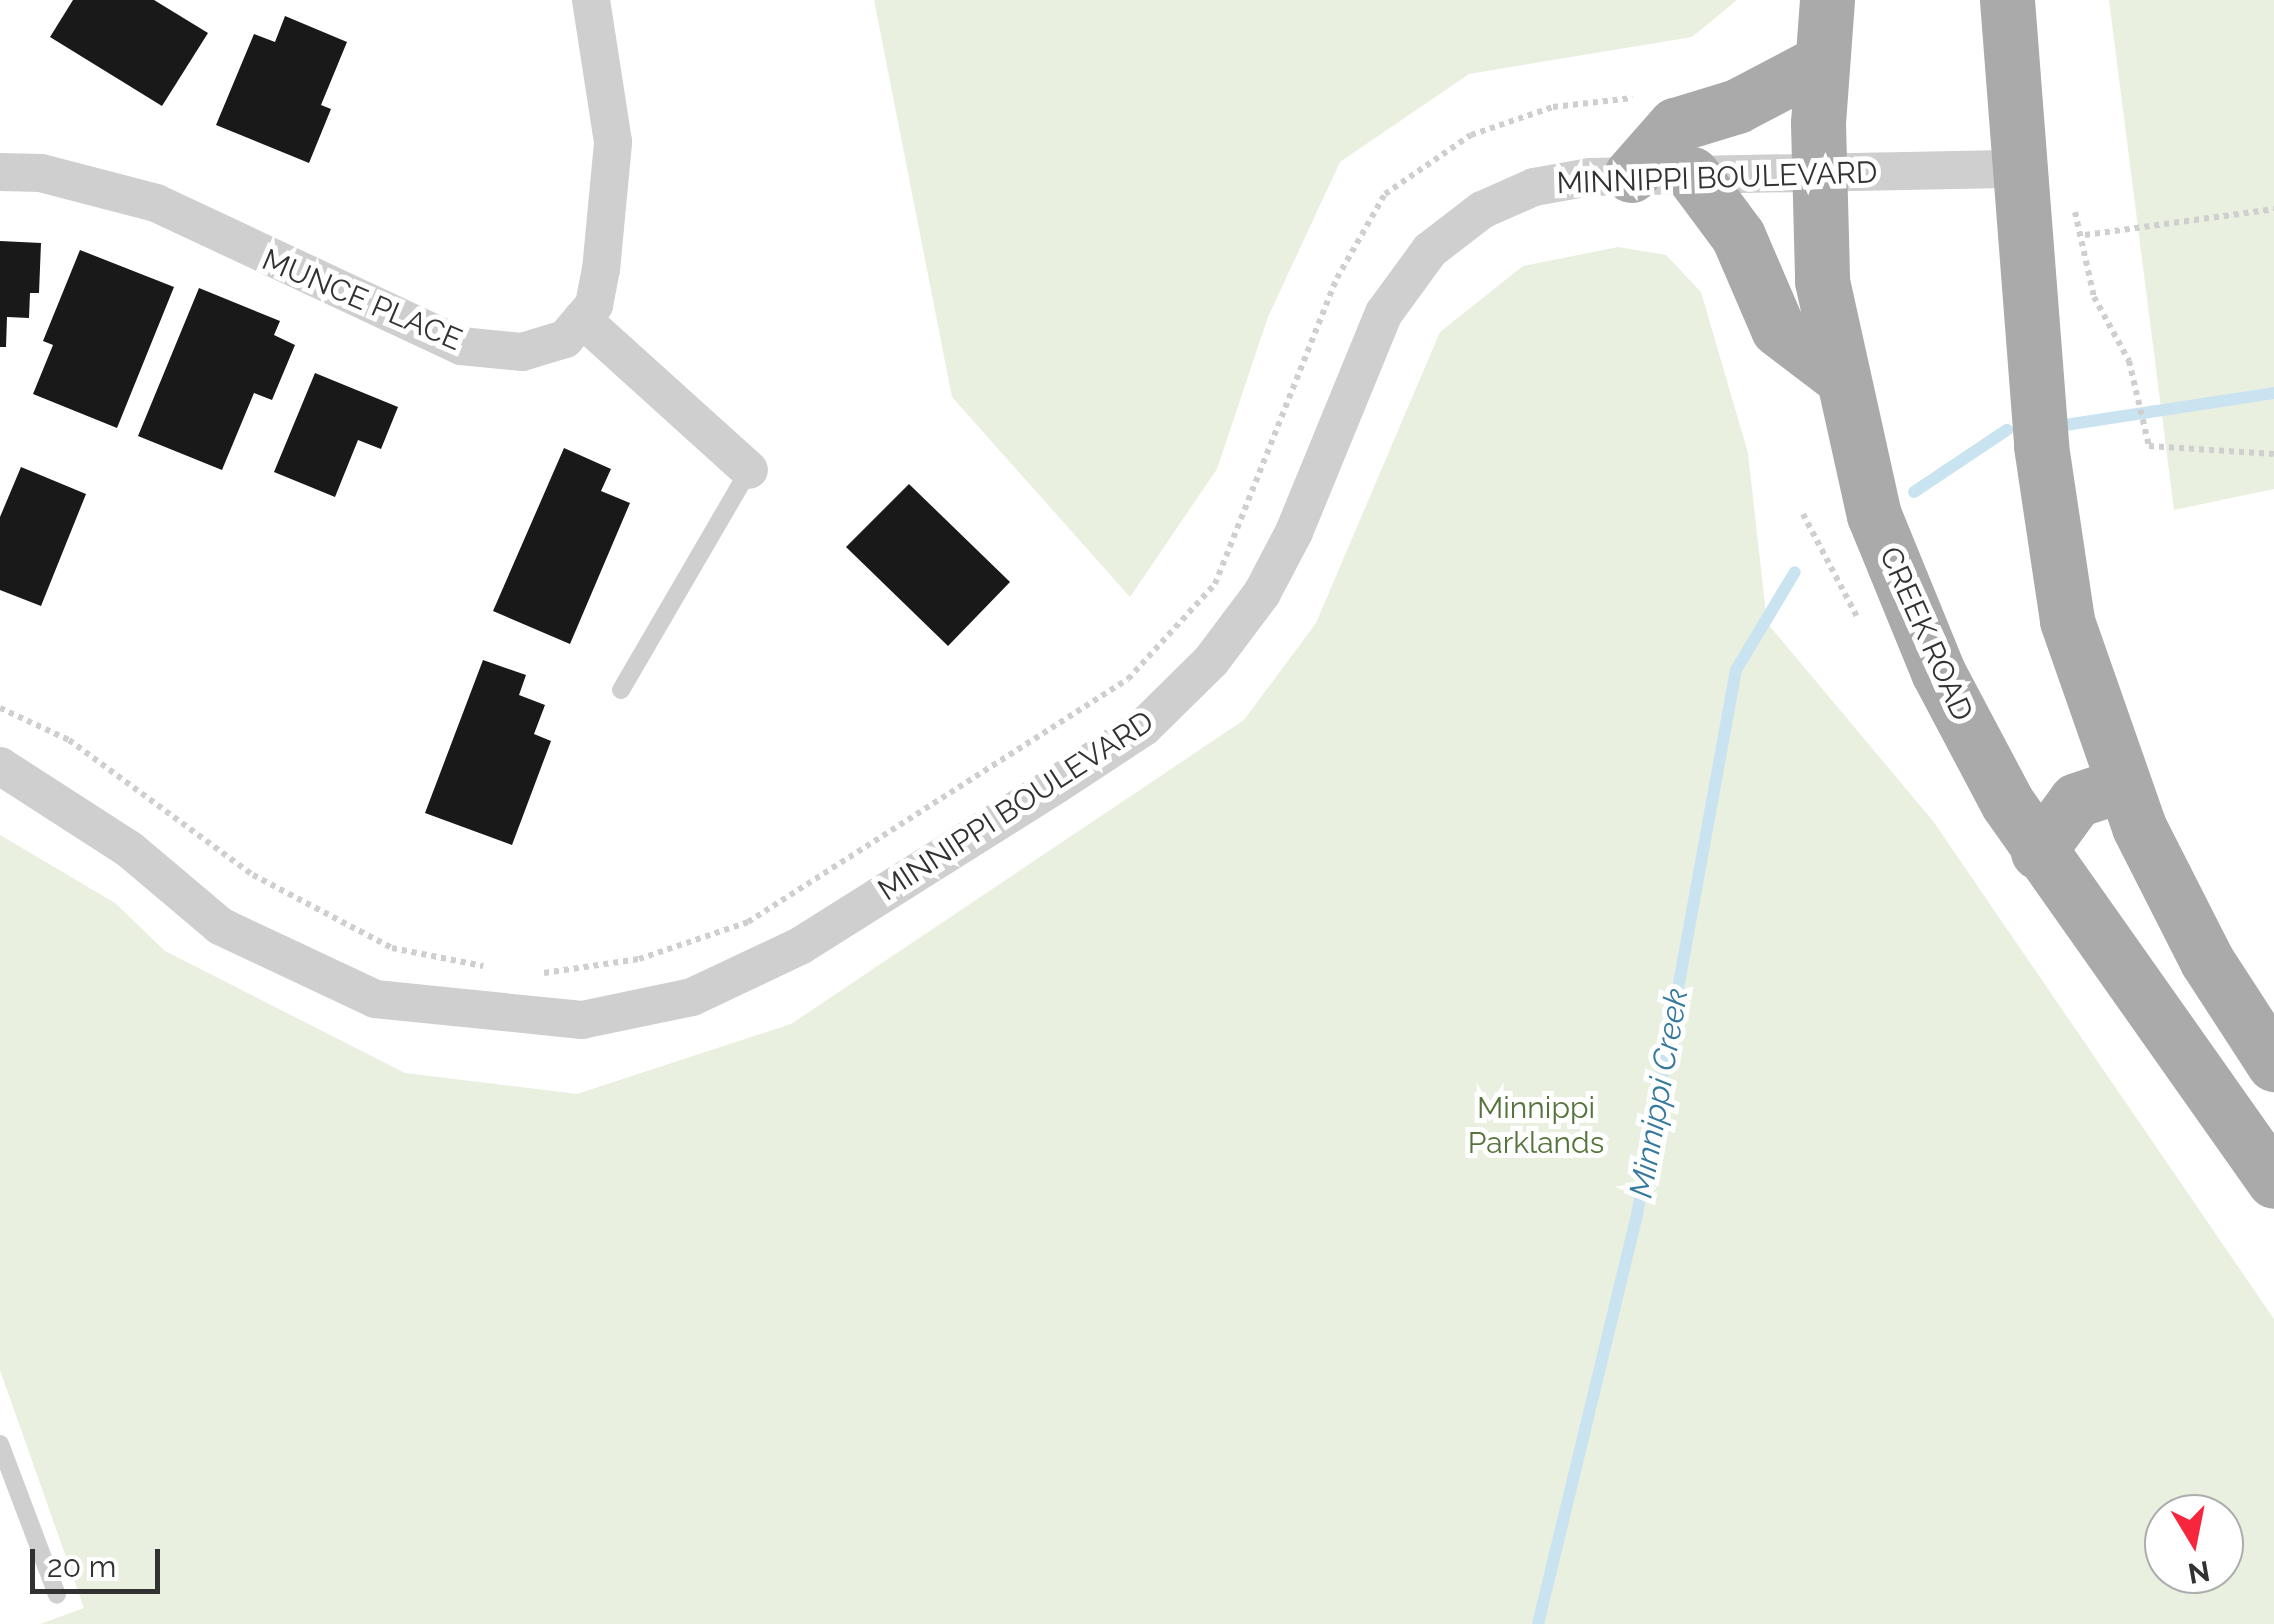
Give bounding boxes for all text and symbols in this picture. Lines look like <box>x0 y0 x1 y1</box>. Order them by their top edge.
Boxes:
street label: MINNIPPI BOULEVARD <box>1556 154 1878 202</box>
street label: MUNCE PLACE <box>257 242 467 358</box>
street label: CREEK ROAD <box>1872 541 1980 727</box>
street label: MINNIPPI BOULEVARD <box>872 704 1160 908</box>
water label: Minnippi Creek <box>1622 985 1696 1201</box>
park label: Minnippi Parklands <box>1468 1090 1604 1160</box>
north arrow <box>2144 1494 2244 1594</box>
scale bar <box>35 1529 165 1591</box>
text: 20 m <box>47 1549 116 1584</box>
text: N <box>2186 1554 2212 1590</box>

